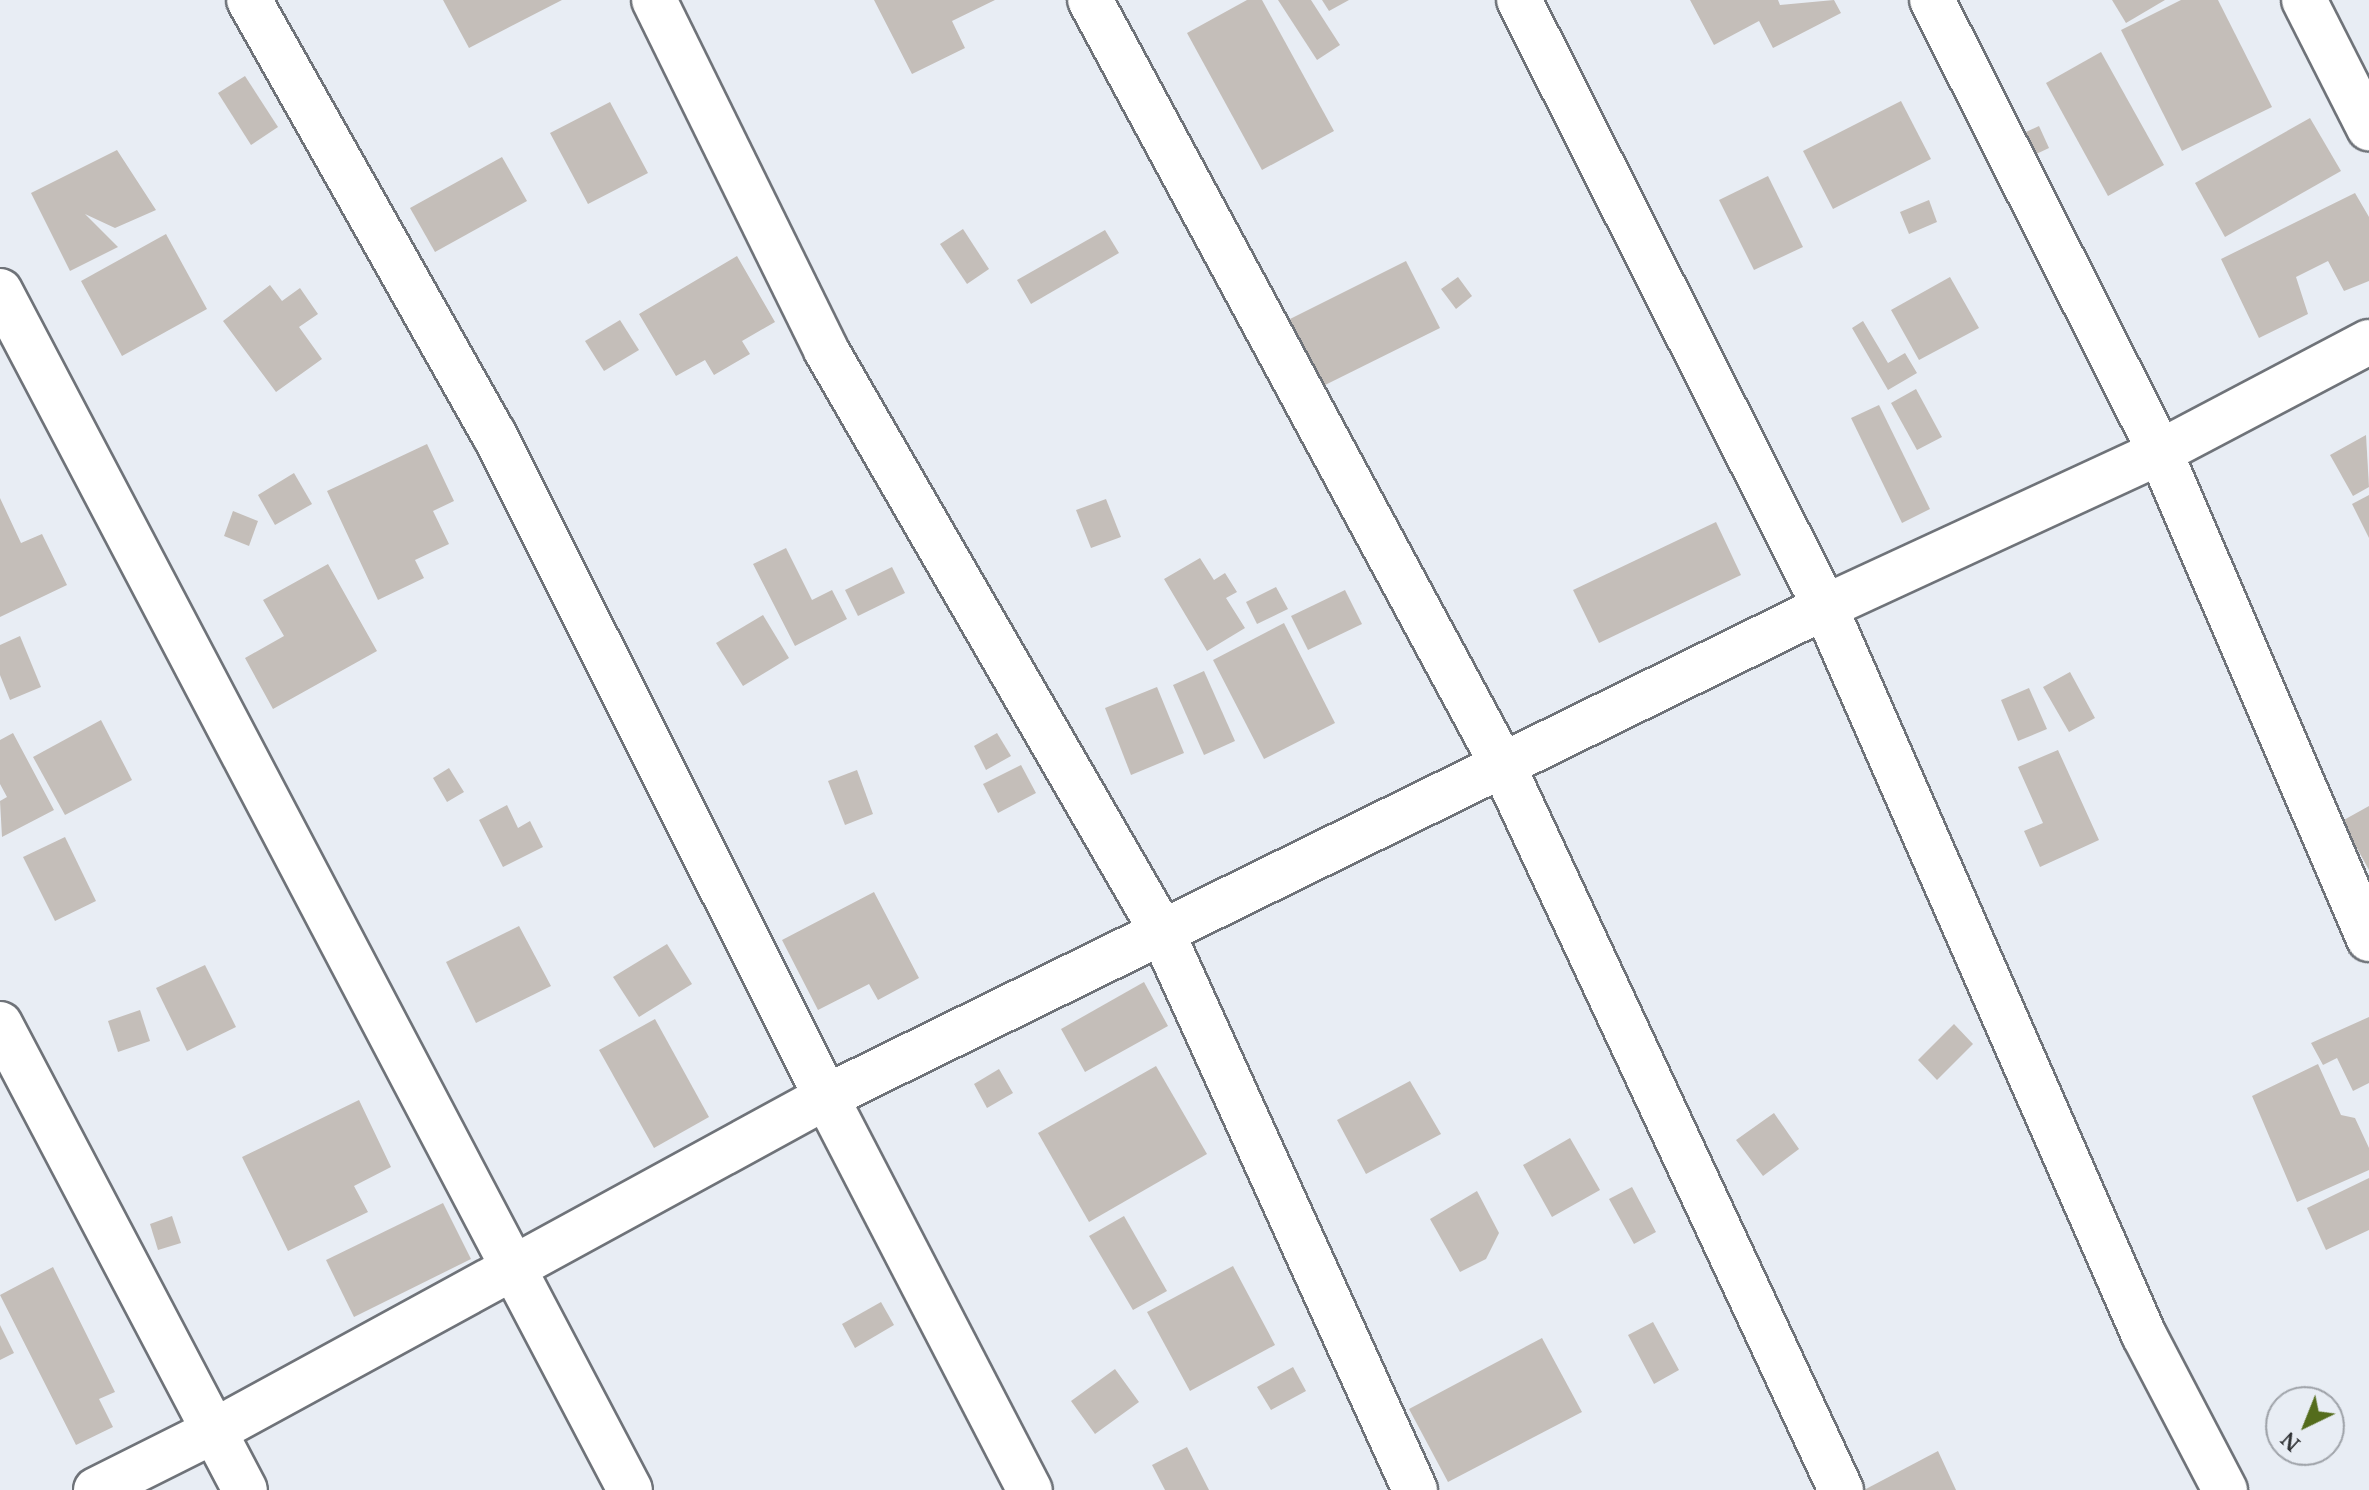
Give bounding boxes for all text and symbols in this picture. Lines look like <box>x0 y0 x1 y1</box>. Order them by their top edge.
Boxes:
north arrow <box>2265 1386 2345 1466</box>
text: N <box>2274 1426 2306 1459</box>

